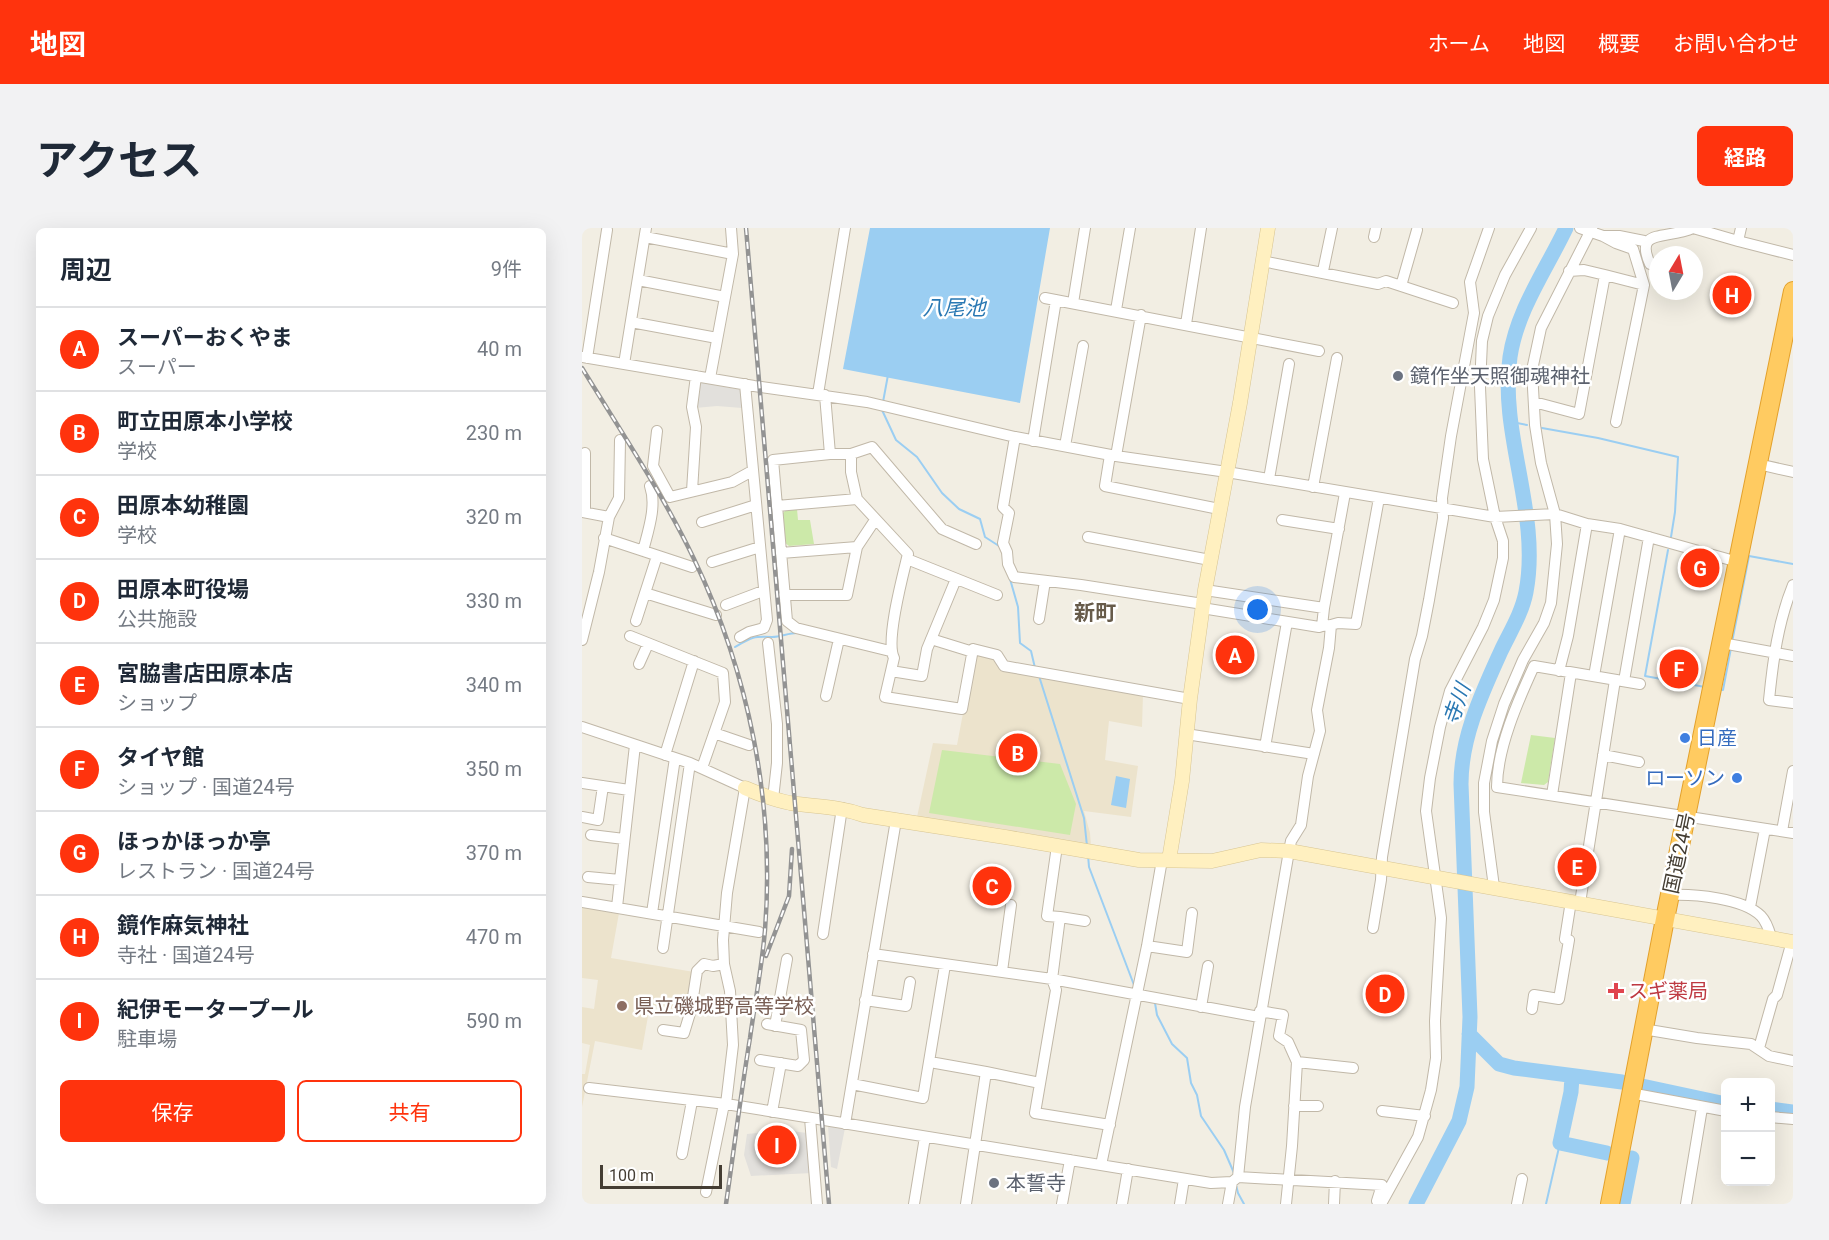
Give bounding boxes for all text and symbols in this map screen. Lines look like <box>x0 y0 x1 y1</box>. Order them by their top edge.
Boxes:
text: 地図 <box>30 28 86 61</box>
text: ホーム <box>1428 32 1490 56</box>
text: 地図 <box>1523 32 1565 56</box>
text: 概要 <box>1598 32 1640 56</box>
text: お問い合わせ <box>1673 32 1799 56</box>
button: 経路 <box>1697 126 1793 186</box>
text: アクセス <box>36 136 202 185</box>
north arrow <box>1649 246 1703 300</box>
text: 周辺 <box>60 255 112 285</box>
text: 9件 <box>491 257 522 281</box>
pin: H <box>1712 272 1752 318</box>
water label: 八尾池 <box>923 296 987 320</box>
text: スーパーおくやま <box>117 325 293 350</box>
text: A <box>73 337 86 361</box>
text: 40 m <box>477 337 522 361</box>
text: スーパー <box>117 355 197 379</box>
place label: 鏡作坐天照御魂神社 <box>1410 364 1590 388</box>
marker: 鏡作坐天照御魂神社 <box>1391 369 1405 383</box>
text: 町立田原本小学校 <box>117 409 293 434</box>
text: B <box>73 421 86 445</box>
text: 230 m <box>466 421 522 445</box>
text: 学校 <box>117 439 157 463</box>
text: 田原本幼稚園 <box>117 493 249 518</box>
text: C <box>73 505 86 529</box>
text: 320 m <box>466 505 522 529</box>
text: 学校 <box>117 523 157 547</box>
pin: G <box>1680 546 1720 590</box>
text: 田原本町役場 <box>117 577 249 602</box>
text: D <box>73 589 86 613</box>
text: 330 m <box>466 589 522 613</box>
your location <box>1243 595 1272 624</box>
district label: 新町 <box>1074 601 1116 625</box>
text: 公共施設 <box>117 607 197 631</box>
pin: A <box>1216 632 1254 678</box>
pin: F <box>1660 646 1698 692</box>
text: 宮脇書店田原本店 <box>117 661 293 686</box>
text: E <box>74 673 85 697</box>
text: 340 m <box>466 673 522 697</box>
water label: 寺川 <box>1439 678 1476 728</box>
text: ショップ <box>117 691 197 715</box>
place label: 日産 <box>1697 726 1737 750</box>
pin: B <box>998 730 1038 776</box>
marker: 日産 <box>1678 731 1692 745</box>
text: タイヤ館 <box>117 745 204 770</box>
text: F <box>74 757 85 781</box>
text: 350 m <box>466 757 522 781</box>
place label: ローソン <box>1645 766 1725 790</box>
marker: ローソン <box>1730 771 1744 785</box>
text: ショップ · 国道24号 <box>117 775 295 799</box>
street label: 国道24号 <box>1659 810 1699 896</box>
text: ほっかほっか亭 <box>117 829 271 854</box>
text: G <box>73 841 86 865</box>
text: 370 m <box>466 841 522 865</box>
pin: E <box>1558 844 1596 890</box>
text: レストラン · 国道24号 <box>117 859 315 883</box>
pin: C <box>972 864 1012 908</box>
text: 鏡作麻気神社 <box>117 913 249 938</box>
text: H <box>72 925 87 949</box>
text: 470 m <box>466 925 522 949</box>
text: 寺社 · 国道24号 <box>117 943 255 967</box>
pin: D <box>1366 972 1404 1017</box>
place label: スギ薬局 <box>1628 979 1708 1003</box>
marker: スギ薬局 <box>1609 984 1623 998</box>
place label: 県立磯城野高等学校 <box>634 994 814 1018</box>
text: 紀伊モータープール <box>117 997 314 1022</box>
marker: 県立磯城野高等学校 <box>615 999 629 1013</box>
text: I <box>77 1009 82 1033</box>
text: 590 m <box>466 1009 522 1033</box>
text: 駐車場 <box>117 1027 177 1051</box>
map controls <box>1721 1078 1775 1186</box>
button: + <box>1721 1078 1775 1132</box>
button: 保存 <box>60 1080 285 1142</box>
button: 共有 <box>297 1080 522 1142</box>
pin: I <box>758 1122 796 1168</box>
button: − <box>1721 1132 1775 1186</box>
scale bar <box>600 1162 722 1190</box>
text: 100 m <box>609 1166 654 1185</box>
place label: 本誓寺 <box>1006 1171 1066 1195</box>
marker: 本誓寺 <box>987 1176 1001 1190</box>

